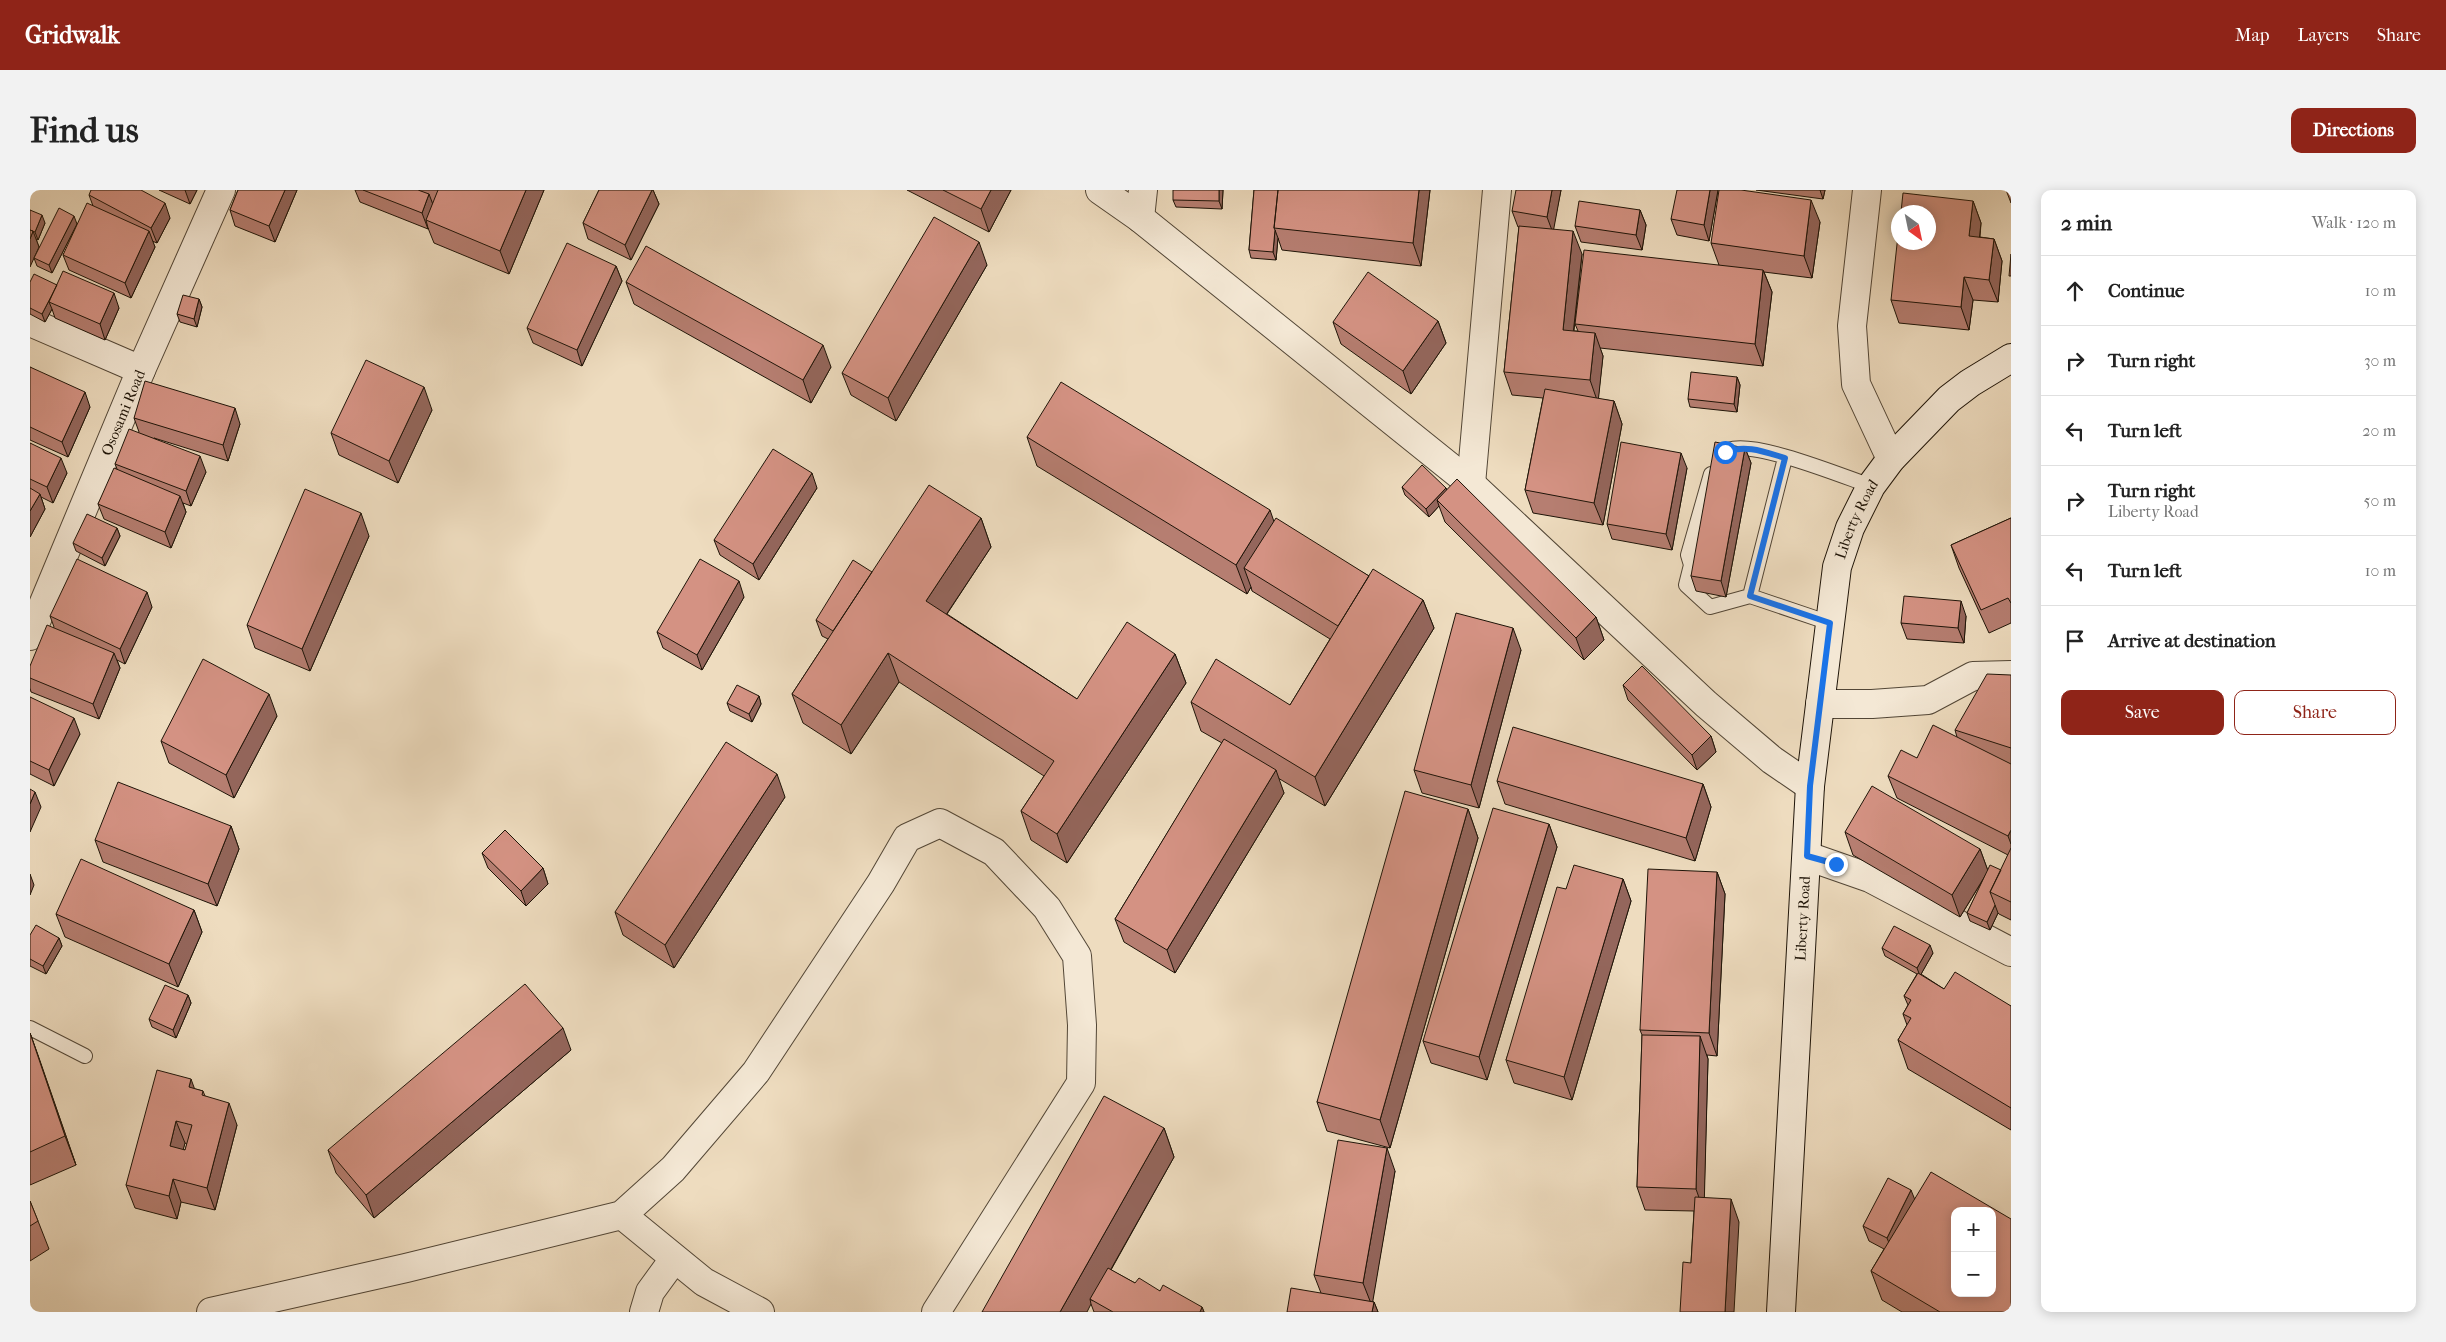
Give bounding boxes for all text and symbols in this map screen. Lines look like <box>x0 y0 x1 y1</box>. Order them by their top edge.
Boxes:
text: Gridwalk <box>25 21 120 49</box>
text: Map <box>2235 25 2269 46</box>
text: Layers <box>2297 25 2349 46</box>
text: Share <box>2377 25 2421 46</box>
button: Directions <box>2291 108 2416 153</box>
text: Find us <box>30 110 139 151</box>
north arrow <box>1891 205 1936 250</box>
text: 2 min <box>2061 211 2112 235</box>
text: Walk · 120 m <box>2312 213 2396 232</box>
icon: ahead <box>2061 277 2089 305</box>
text: Continue <box>2108 280 2184 302</box>
text: 10 m <box>2365 281 2396 300</box>
icon: right <box>2061 347 2089 375</box>
text: Turn right <box>2108 350 2195 372</box>
text: 30 m <box>2364 351 2396 370</box>
street label: Ososami Road <box>97 366 149 458</box>
icon: left <box>2061 417 2089 445</box>
text: Turn left <box>2108 420 2182 442</box>
text: 20 m <box>2362 421 2396 440</box>
route start <box>1714 441 1737 464</box>
street label: Liberty Road <box>1831 475 1882 561</box>
text: Turn right <box>2108 480 2195 502</box>
icon: right <box>2061 487 2089 515</box>
text: 50 m <box>2364 491 2396 510</box>
text: Liberty Road <box>2108 502 2199 521</box>
icon: left <box>2061 557 2089 585</box>
text: Turn left <box>2108 560 2182 582</box>
text: 10 m <box>2365 561 2396 580</box>
icon: arrive <box>2061 627 2089 655</box>
text: Arrive at destination <box>2108 630 2276 652</box>
button: Save <box>2061 690 2224 735</box>
button: Share <box>2234 690 2396 735</box>
route end <box>1825 853 1848 876</box>
street label: Liberty Road <box>1791 875 1814 962</box>
map controls <box>1951 1207 1996 1297</box>
button: + <box>1951 1207 1996 1252</box>
button: − <box>1951 1252 1996 1297</box>

